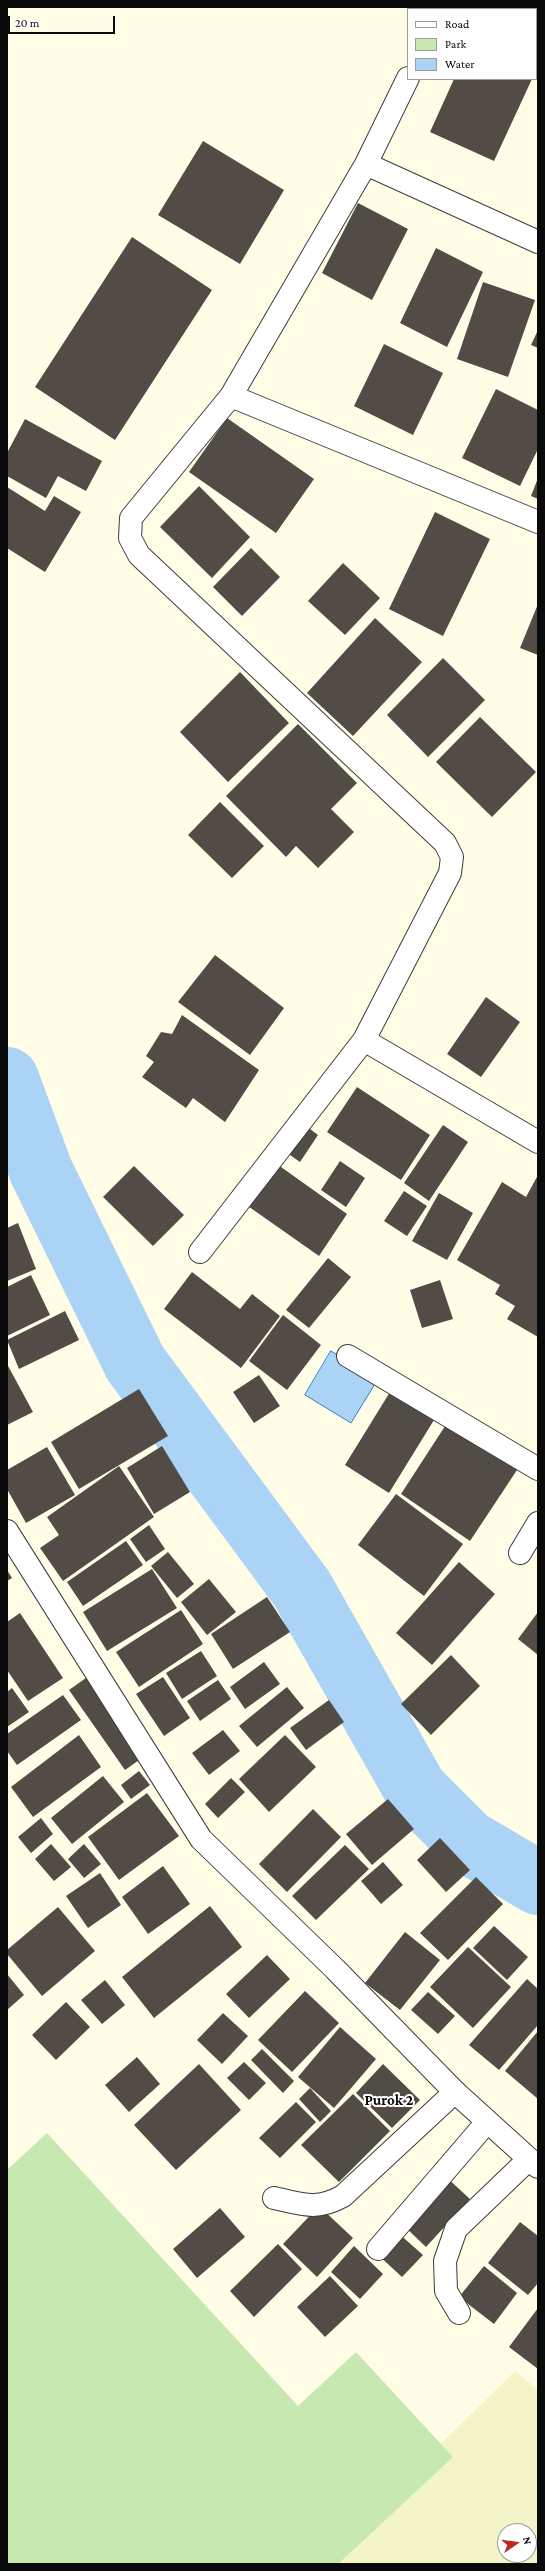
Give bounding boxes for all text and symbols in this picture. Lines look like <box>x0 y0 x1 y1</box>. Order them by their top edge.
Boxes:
scale bar <box>10 8 117 34</box>
legend <box>407 8 537 80</box>
text: 20 m <box>15 16 39 30</box>
text: Road <box>445 17 469 31</box>
text: Park <box>445 37 466 51</box>
text: Water <box>445 57 474 71</box>
district label: Purok 2 <box>365 2091 413 2109</box>
north arrow <box>497 2523 537 2563</box>
text: N <box>521 2536 534 2546</box>

